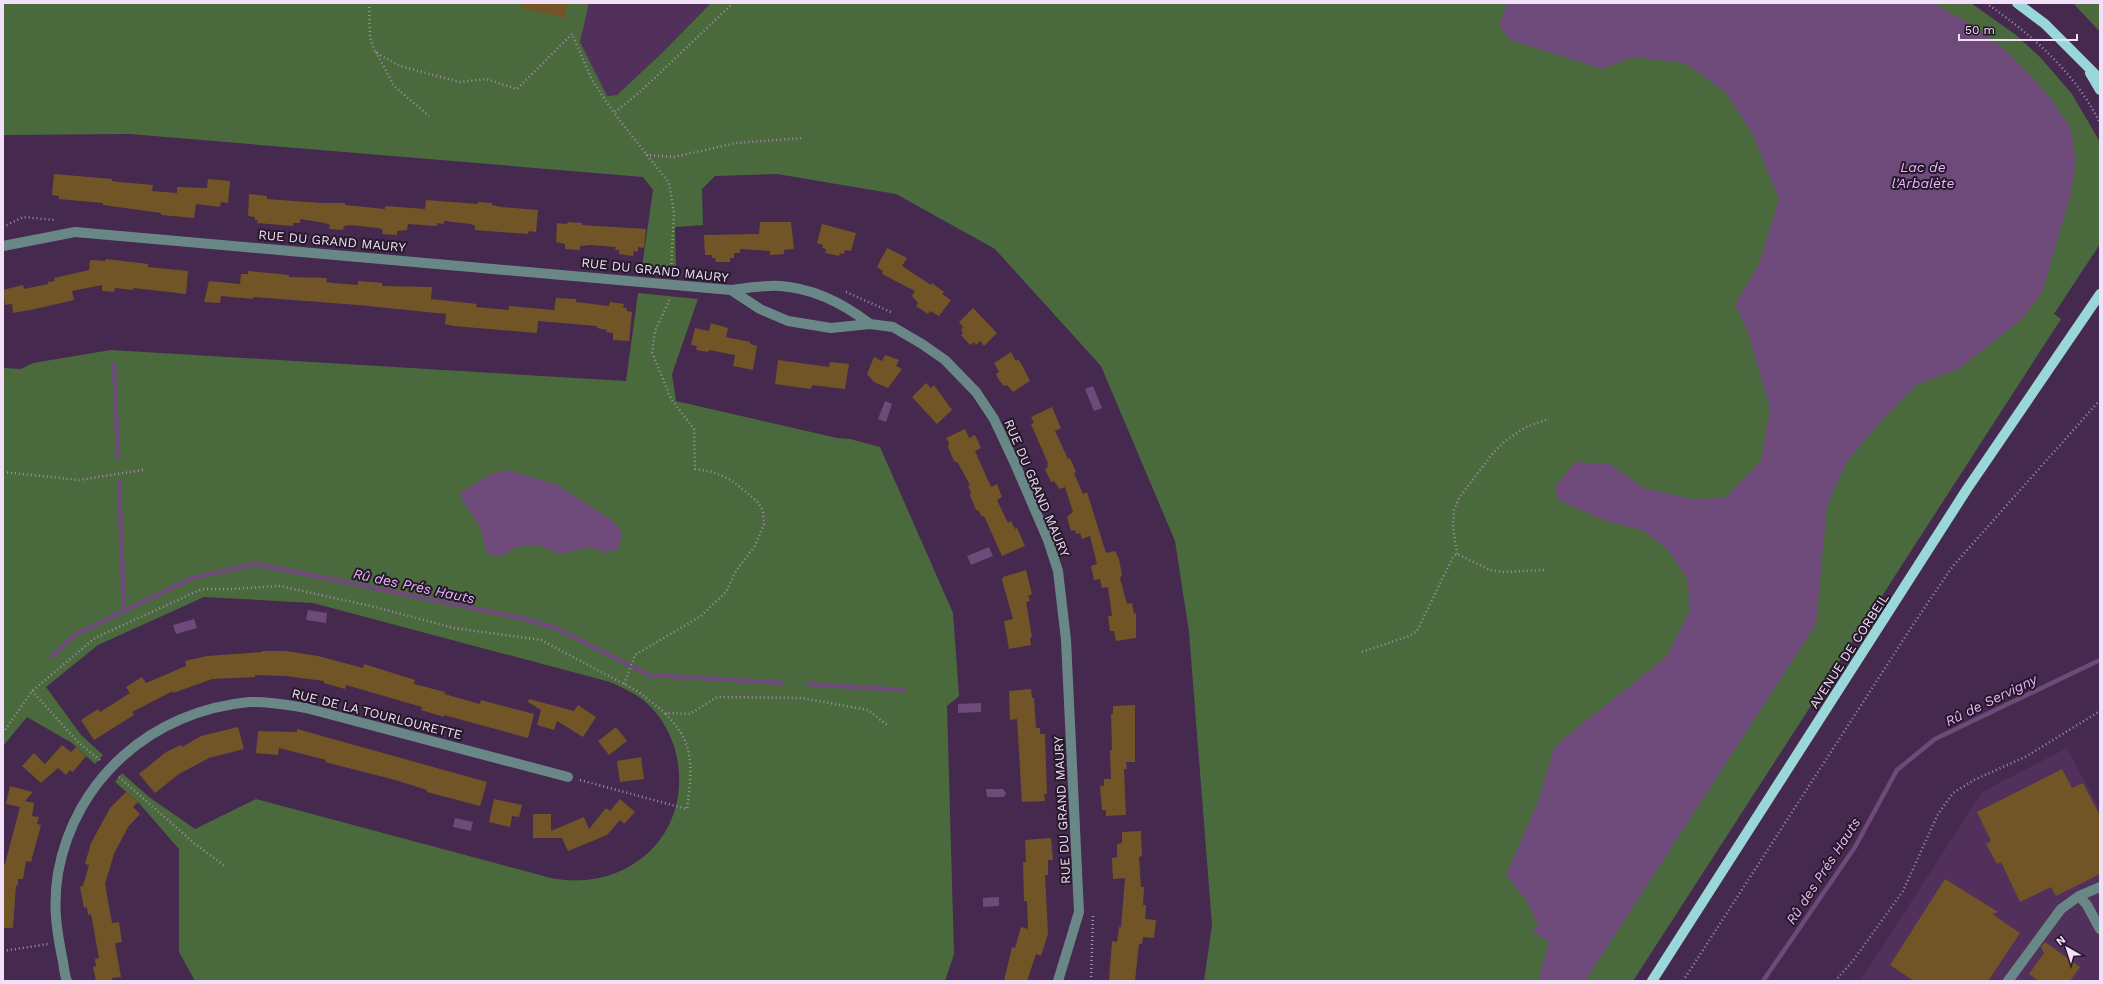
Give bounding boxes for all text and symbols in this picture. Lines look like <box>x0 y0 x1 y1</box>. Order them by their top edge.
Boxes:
scale bar <box>1959 16 2077 42</box>
text: 50 m <box>1965 23 1995 37</box>
water label: Lac de l'Arbalète <box>1892 159 1954 191</box>
street label: RUE DU GRAND MAURY <box>258 227 407 255</box>
street label: RUE DU GRAND MAURY <box>581 255 730 285</box>
street label: RUE DU GRAND MAURY <box>1001 417 1073 560</box>
water label: Rû des Prés Hauts <box>352 565 476 607</box>
street label: AVENUE DE CORBEIL <box>1806 591 1892 711</box>
water label: Rû de Servigny <box>1943 670 2040 729</box>
street label: RUE DE LA TOURLOURETTE <box>290 686 464 742</box>
street label: RUE DU GRAND MAURY <box>1051 735 1073 884</box>
water label: Rû des Prés Hauts <box>1783 815 1863 927</box>
north arrow <box>2047 928 2087 968</box>
text: N <box>2054 933 2068 948</box>

